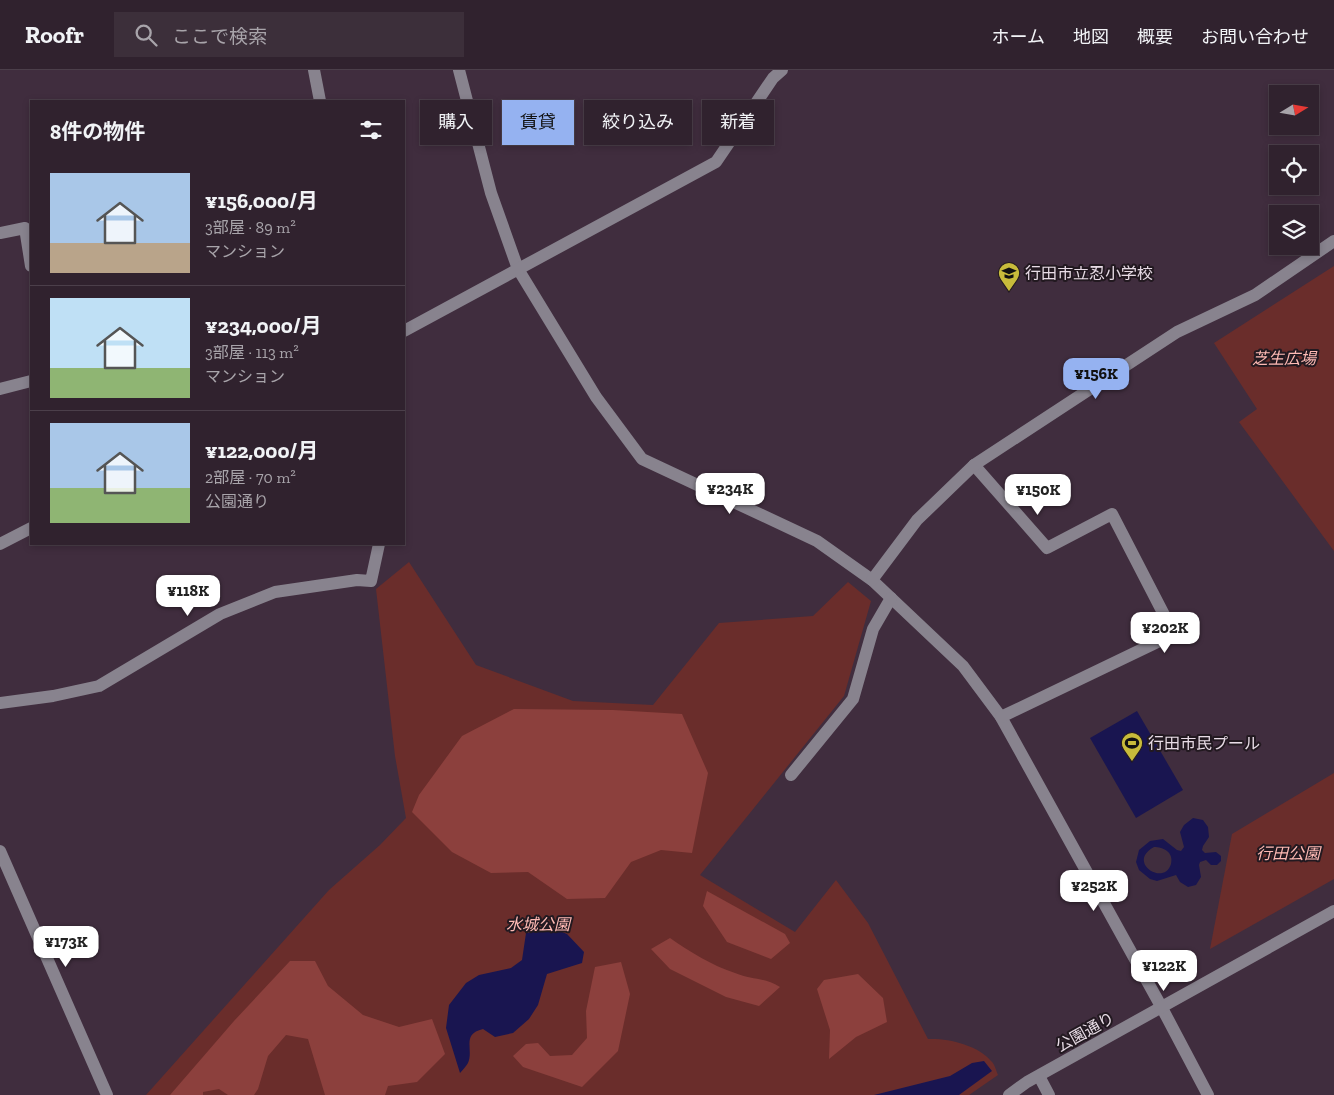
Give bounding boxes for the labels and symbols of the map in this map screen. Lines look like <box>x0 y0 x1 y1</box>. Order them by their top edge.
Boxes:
north arrow <box>1269 85 1319 135</box>
school or university icon: 行田市立忍小学校 <box>997 261 1021 292</box>
place label: 行田市立忍小学校 <box>1025 264 1153 283</box>
park label: 芝生広場 <box>1252 349 1318 368</box>
pin: ¥156K <box>1061 358 1131 400</box>
pin: ¥234K <box>695 472 765 515</box>
pin: ¥150K <box>1003 474 1073 516</box>
pin: ¥118K <box>153 574 223 617</box>
pin: ¥202K <box>1130 612 1200 654</box>
sports icon: 行田市民プール <box>1120 731 1144 762</box>
place label: 行田市民プール <box>1148 734 1260 753</box>
park label: 行田公園 <box>1256 844 1322 863</box>
pin: ¥252K <box>1059 870 1129 912</box>
park label: 水城公園 <box>506 915 572 934</box>
pin: ¥173K <box>31 926 101 968</box>
pin: ¥122K <box>1129 950 1199 992</box>
street label: 公園通り <box>1052 1008 1118 1056</box>

